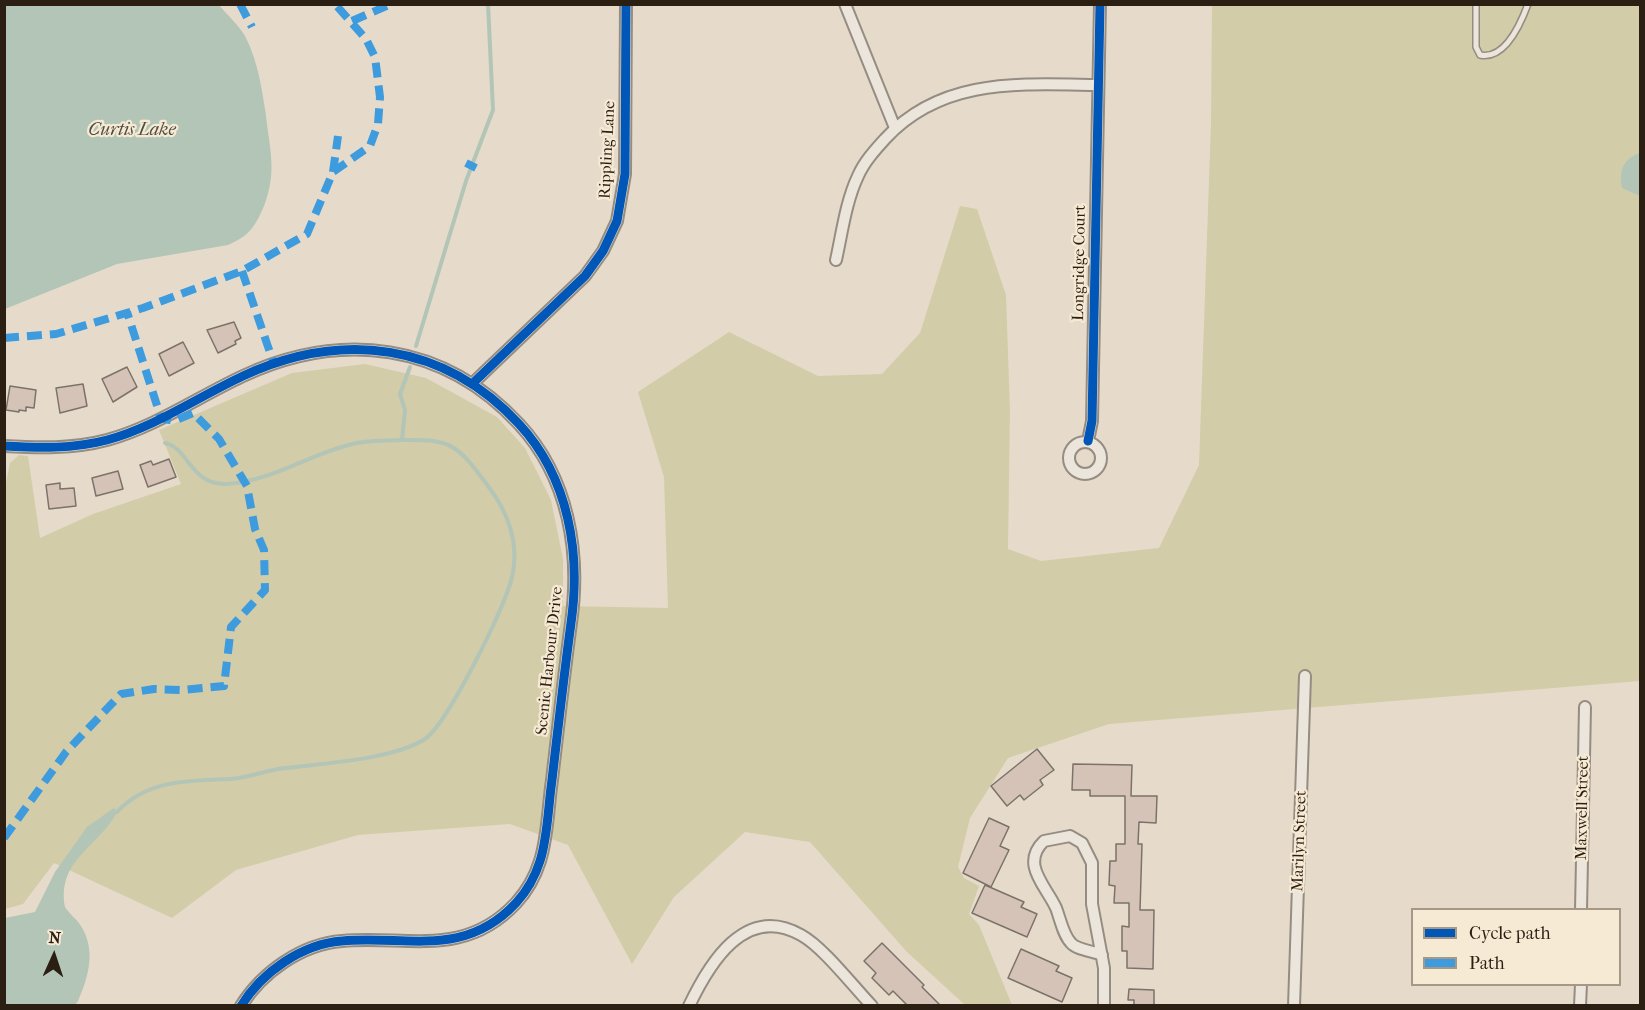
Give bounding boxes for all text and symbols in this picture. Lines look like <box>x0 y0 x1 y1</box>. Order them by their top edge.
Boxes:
street label: Rippling Lane <box>596 100 620 200</box>
water label: Curtis Lake <box>88 120 176 142</box>
street label: Longridge Court <box>1069 205 1091 321</box>
street label: Scenic Harbour Drive <box>533 586 567 736</box>
street label: Maxwell Street <box>1572 756 1594 860</box>
street label: Marilyn Street <box>1289 790 1311 892</box>
legend <box>1411 908 1621 986</box>
text: Cycle path <box>1469 923 1550 944</box>
north arrow <box>24 926 84 986</box>
text: N <box>48 928 62 947</box>
text: Path <box>1469 953 1505 974</box>

